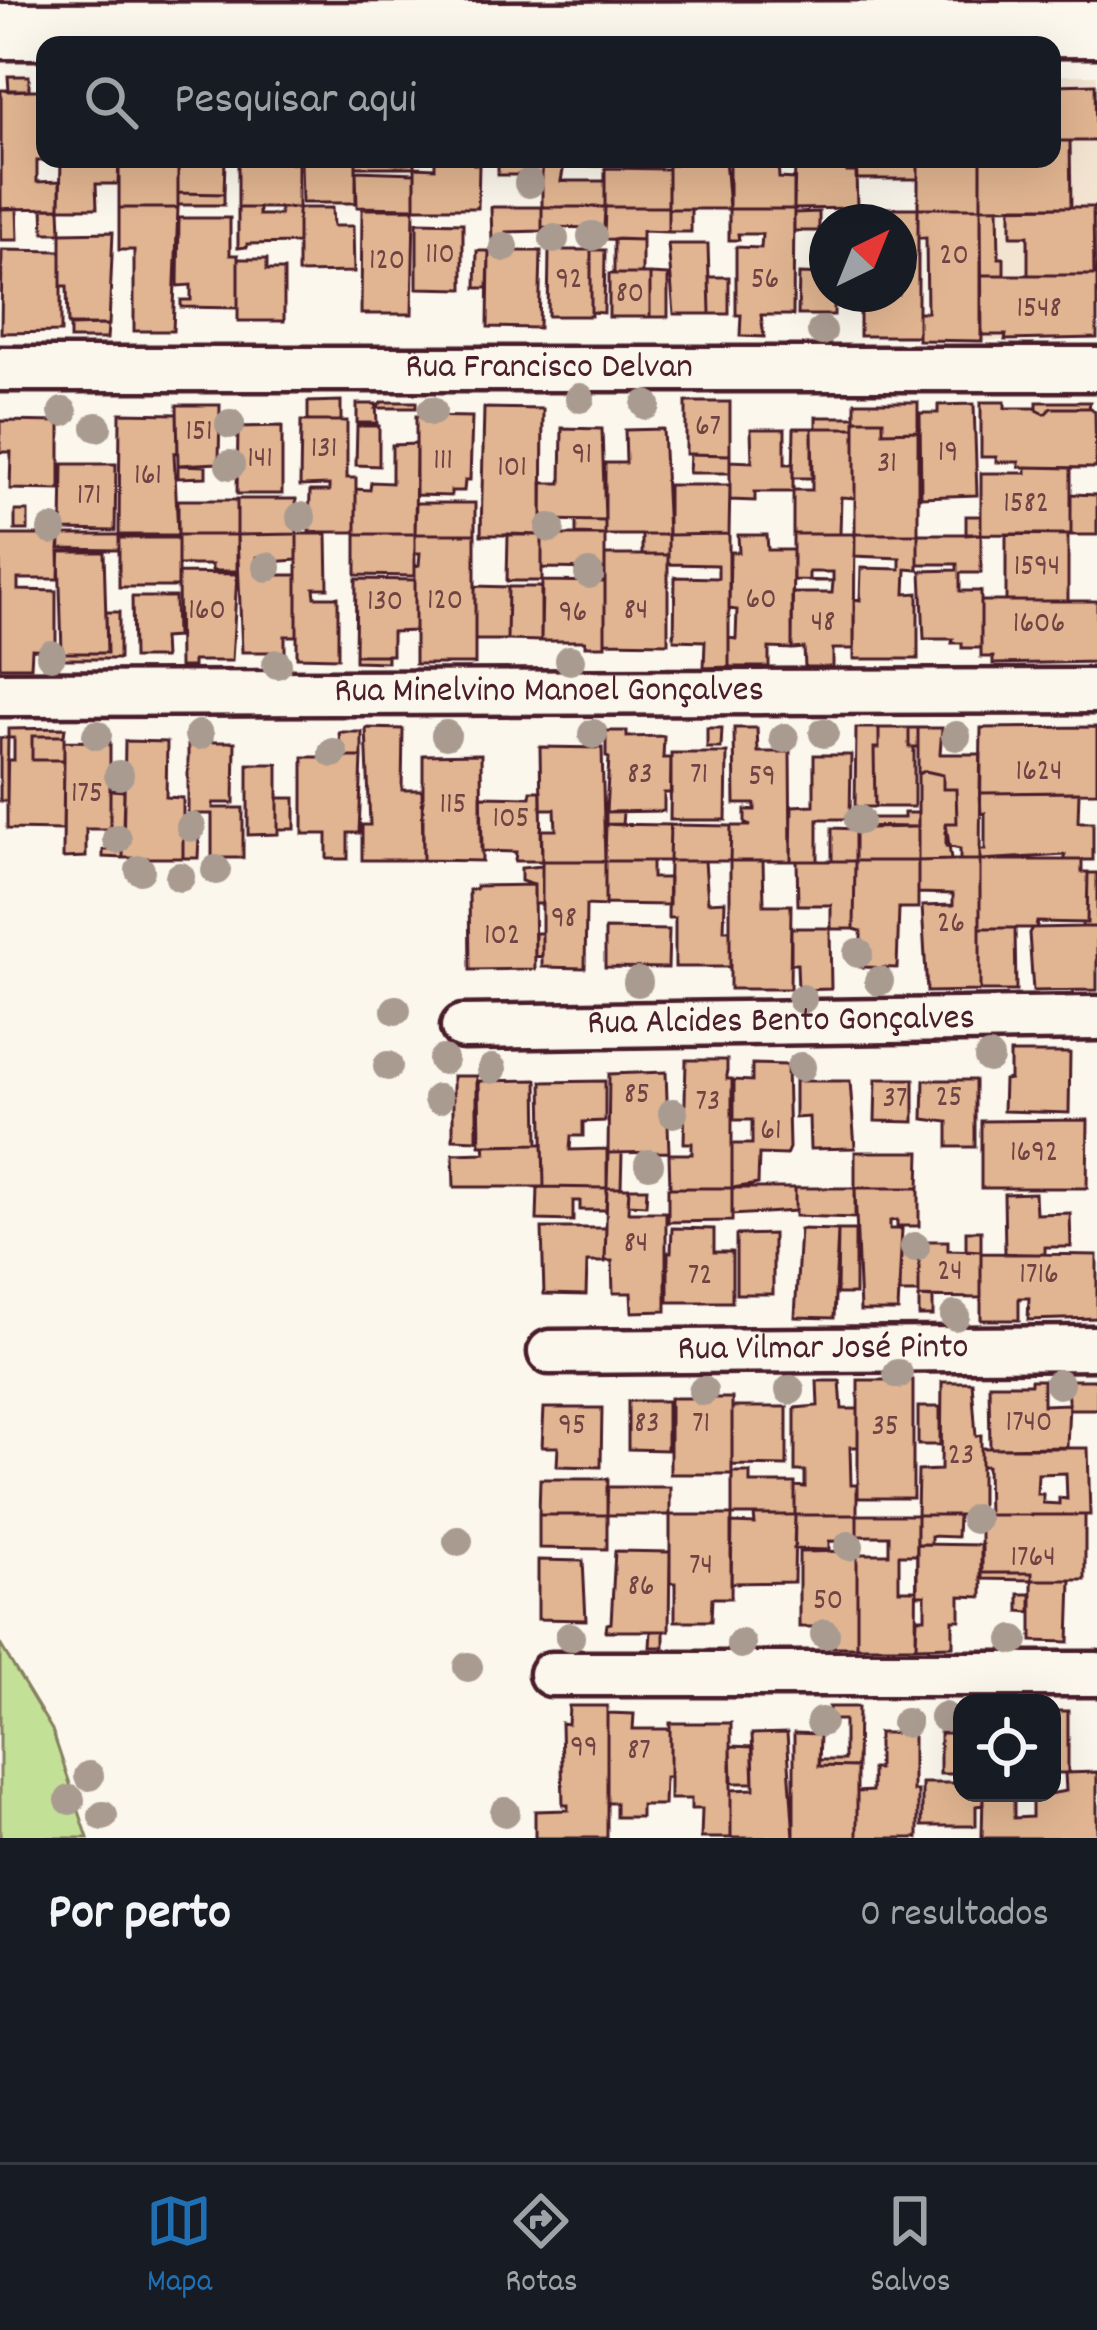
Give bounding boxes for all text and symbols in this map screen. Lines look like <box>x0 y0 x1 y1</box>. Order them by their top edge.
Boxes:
search box <box>36 36 1061 168</box>
icon: search <box>78 69 144 135</box>
text: Pesquisar aqui <box>174 70 417 134</box>
north arrow <box>809 204 917 312</box>
house number: 110 <box>425 235 455 278</box>
house number: 20 <box>939 236 969 279</box>
house number: 120 <box>369 241 405 284</box>
house number: 92 <box>556 260 582 303</box>
house number: 56 <box>751 260 779 303</box>
house number: 80 <box>616 274 644 317</box>
house number: 1548 <box>1017 289 1061 332</box>
street label: Rua Francisco Delvan <box>405 343 693 395</box>
house number: 67 <box>695 407 721 450</box>
house number: 151 <box>185 412 213 455</box>
house number: 131 <box>311 429 337 472</box>
house number: 19 <box>938 433 958 476</box>
house number: 91 <box>572 435 592 478</box>
house number: 141 <box>247 439 273 482</box>
house number: 111 <box>433 441 453 484</box>
house number: 31 <box>877 444 897 487</box>
house number: 101 <box>497 448 527 491</box>
house number: 161 <box>134 456 162 499</box>
house number: 171 <box>77 476 101 519</box>
house number: 1582 <box>1003 484 1049 527</box>
house number: 1594 <box>1014 547 1060 590</box>
house number: 60 <box>745 580 777 623</box>
house number: 120 <box>427 581 463 624</box>
house number: 130 <box>367 582 403 625</box>
house number: 160 <box>188 591 226 634</box>
house number: 84 <box>624 591 648 634</box>
house number: 96 <box>559 593 587 636</box>
house number: 48 <box>811 603 835 646</box>
house number: 1606 <box>1013 604 1065 647</box>
street label: Rua Minelvino Manoel Gonçalves <box>334 666 764 719</box>
house number: 1624 <box>1016 752 1062 795</box>
house number: 83 <box>627 755 653 798</box>
house number: 71 <box>690 755 708 798</box>
house number: 59 <box>748 757 776 800</box>
house number: 175 <box>71 774 103 817</box>
house number: 115 <box>439 785 467 828</box>
house number: 105 <box>493 799 529 842</box>
house number: 98 <box>551 899 577 942</box>
house number: 26 <box>937 904 965 947</box>
house number: 102 <box>484 916 520 959</box>
street label: Rua Alcides Bento Gonçalves <box>587 994 975 1051</box>
house number: 85 <box>624 1075 650 1118</box>
house number: 25 <box>936 1078 963 1121</box>
house number: 37 <box>883 1079 907 1122</box>
house number: 73 <box>696 1082 720 1125</box>
house number: 61 <box>760 1111 782 1154</box>
house number: 1692 <box>1010 1133 1058 1176</box>
house number: 84 <box>624 1224 648 1267</box>
house number: 24 <box>937 1252 963 1295</box>
house number: 1716 <box>1019 1255 1059 1298</box>
house number: 72 <box>688 1256 712 1299</box>
street label: Rua Vilmar José Pinto <box>677 1323 969 1377</box>
house number: 1740 <box>1006 1403 1052 1446</box>
house number: 83 <box>634 1404 660 1447</box>
house number: 71 <box>692 1404 710 1447</box>
house number: 95 <box>558 1406 586 1449</box>
house number: 35 <box>871 1407 899 1450</box>
house number: 23 <box>948 1436 974 1479</box>
house number: 1764 <box>1010 1538 1056 1581</box>
house number: 74 <box>689 1546 713 1589</box>
house number: 86 <box>628 1567 654 1610</box>
house number: 50 <box>813 1581 843 1624</box>
map controls <box>953 1694 1061 1802</box>
button: locate <box>953 1694 1061 1802</box>
house number: 99 <box>570 1728 598 1771</box>
house number: 87 <box>627 1731 651 1774</box>
text: Por perto <box>48 1880 231 1952</box>
text: 0 resultados <box>860 1889 1049 1944</box>
tab: Mapa <box>146 2188 212 2307</box>
tab: Rotas <box>505 2188 578 2307</box>
tab: Salvos <box>870 2188 951 2307</box>

